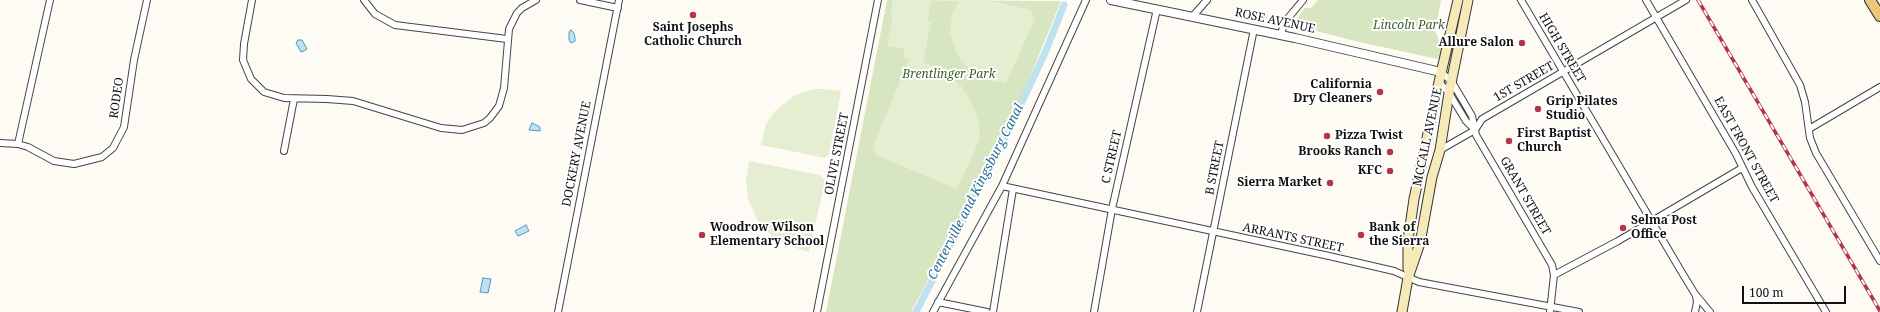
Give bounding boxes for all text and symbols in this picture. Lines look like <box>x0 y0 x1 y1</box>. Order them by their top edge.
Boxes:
street label: ROSE AVENUE <box>1233 5 1317 37</box>
marker: Saint Josephs Catholic Church <box>688 10 698 20</box>
street label: HIGH STREET <box>1535 10 1589 86</box>
park label: Lincoln Park <box>1373 19 1445 33</box>
place label: Saint Josephs Catholic Church <box>644 21 742 49</box>
place label: Allure Salon <box>1439 36 1514 50</box>
marker: Allure Salon <box>1517 38 1527 48</box>
street label: 1ST STREET <box>1491 59 1557 105</box>
park label: Brentlinger Park <box>902 68 996 82</box>
street label: RODEO <box>107 76 127 120</box>
place label: California Dry Cleaners <box>1293 78 1372 106</box>
street label: MCCALL AVENUE <box>1410 86 1446 188</box>
marker: California Dry Cleaners <box>1375 87 1385 97</box>
street label: EAST FRONT STREET <box>1711 94 1781 206</box>
place label: Grip Pilates Studio <box>1546 95 1617 123</box>
street label: DOCKERY AVENUE <box>560 100 594 208</box>
water label: Centerville and Kingsburg Canal <box>925 102 1027 282</box>
marker: Grip Pilates Studio <box>1533 104 1543 114</box>
street label: OLIVE STREET <box>822 112 852 196</box>
place label: First Baptist Church <box>1517 127 1591 155</box>
street label: C STREET <box>1099 129 1125 185</box>
place label: Pizza Twist <box>1335 129 1403 143</box>
marker: Pizza Twist <box>1322 131 1332 141</box>
marker: First Baptist Church <box>1504 136 1514 146</box>
street label: B STREET <box>1203 140 1227 196</box>
place label: Brooks Ranch <box>1298 145 1382 159</box>
marker: Brooks Ranch <box>1385 147 1395 157</box>
street label: GRANT STREET <box>1497 154 1553 238</box>
place label: KFC <box>1358 164 1382 178</box>
marker: KFC <box>1385 166 1395 176</box>
place label: Sierra Market <box>1237 176 1322 190</box>
marker: Sierra Market <box>1325 178 1335 188</box>
place label: Selma Post Office <box>1631 214 1697 242</box>
street label: ARRANTS STREET <box>1241 220 1345 256</box>
place label: Woodrow Wilson Elementary School <box>710 221 824 249</box>
place label: Bank of the Sierra <box>1369 221 1429 249</box>
marker: Selma Post Office <box>1618 223 1628 233</box>
marker: Woodrow Wilson Elementary School <box>697 230 707 240</box>
marker: Bank of the Sierra <box>1356 230 1366 240</box>
scale bar <box>1744 278 1848 304</box>
text: 100 m <box>1749 284 1784 301</box>

